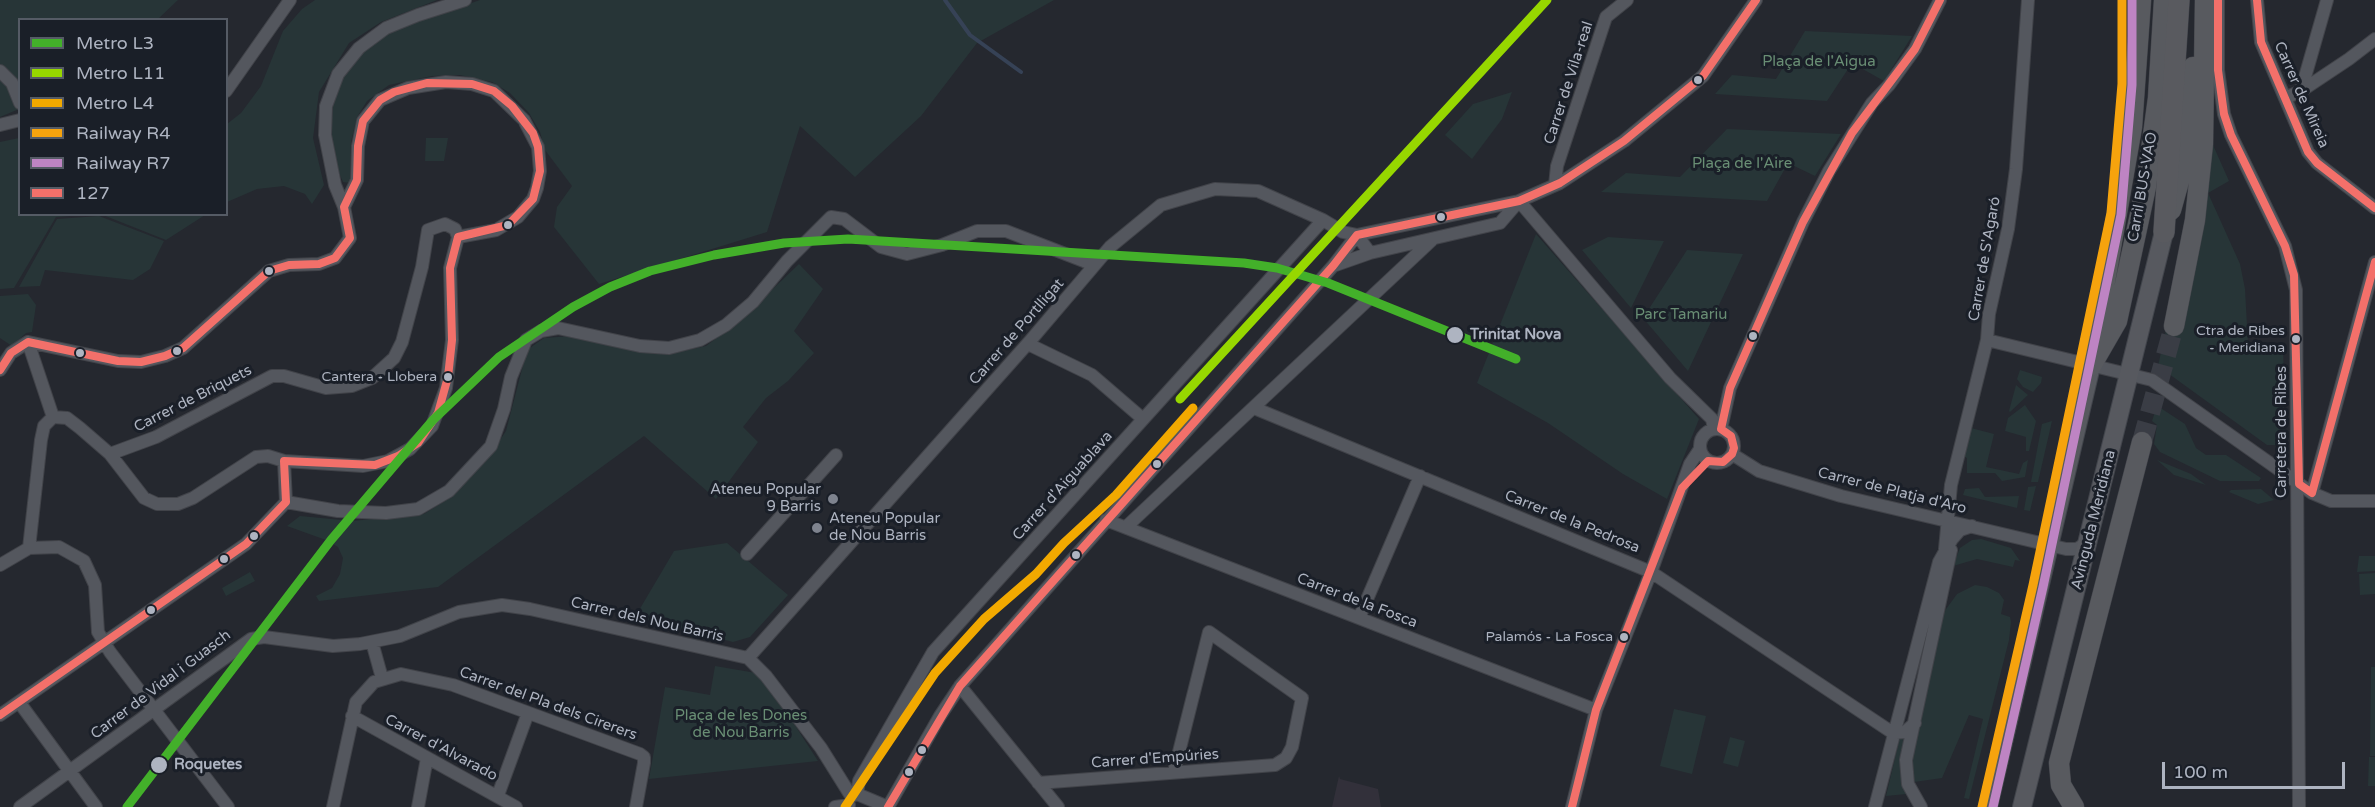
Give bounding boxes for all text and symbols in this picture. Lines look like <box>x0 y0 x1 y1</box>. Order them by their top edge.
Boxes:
legend <box>18 18 228 216</box>
street label: Carrer de Vila-real <box>1541 19 1597 147</box>
text: Metro L3 <box>76 32 154 54</box>
street label: Carrer de Mireia <box>2270 39 2332 151</box>
park label: Plaça de l'Aigua <box>1762 53 1876 71</box>
text: Metro L11 <box>76 62 165 84</box>
unlabelled marker <box>1692 74 1704 86</box>
text: Metro L4 <box>76 92 154 114</box>
text: Railway R4 <box>76 122 170 144</box>
street label: Carril BUS-VAO <box>2124 131 2162 243</box>
text: Railway R7 <box>76 152 170 174</box>
park label: Plaça de l'Aire <box>1692 155 1792 173</box>
text: 127 <box>76 182 110 204</box>
street label: Carrer de S'Agaró <box>1965 195 2005 323</box>
unlabelled marker <box>1435 211 1447 223</box>
unlabelled marker <box>502 219 514 231</box>
unlabelled marker <box>263 265 275 277</box>
street label: Carrer de Portlligat <box>966 275 1068 389</box>
park label: Parc Tamariu <box>1635 306 1727 324</box>
place label: Ctra de Ribes - Meridiana <box>2196 323 2285 356</box>
marker: Trinitat Nova <box>1445 325 1465 345</box>
place label: Trinitat Nova <box>1470 326 1561 344</box>
unlabelled marker <box>1747 330 1759 342</box>
marker: Ctra de Ribes - Meridiana <box>2290 333 2302 345</box>
unlabelled marker <box>171 345 183 357</box>
unlabelled marker <box>74 347 86 359</box>
street label: Carrer de Briquets <box>131 361 255 437</box>
street label: Carretera de Ribes <box>2273 366 2291 498</box>
place label: Cantera - Llobera <box>322 369 437 385</box>
marker: Cantera - Llobera <box>442 371 454 383</box>
street label: Carrer d'Aiguablava <box>1009 428 1117 544</box>
street label: Avinguda Meridiana <box>2068 448 2120 592</box>
unlabelled marker <box>1151 458 1163 470</box>
street label: Carrer de Platja d'Aro <box>1816 464 1968 518</box>
place label: Ateneu Popular 9 Barris <box>710 481 821 516</box>
street label: Carrer de la Pedrosa <box>1502 487 1642 557</box>
marker: Ateneu Popular 9 Barris <box>826 492 840 506</box>
place label: Ateneu Popular de Nou Barris <box>829 510 940 545</box>
marker: Ateneu Popular de Nou Barris <box>810 521 824 535</box>
unlabelled marker <box>248 530 260 542</box>
unlabelled marker <box>1070 549 1082 561</box>
unlabelled marker <box>218 553 230 565</box>
street label: Carrer de la Fosca <box>1294 570 1420 632</box>
street label: Carrer dels Nou Barris <box>569 594 725 646</box>
unlabelled marker <box>145 604 157 616</box>
street label: Carrer de Vidal i Guasch <box>87 627 235 743</box>
place label: Palamós - La Fosca <box>1486 629 1613 645</box>
marker: Palamós - La Fosca <box>1618 631 1630 643</box>
street label: Carrer del Pla dels Cirerers <box>457 663 639 745</box>
park label: Plaça de les Dones de Nou Barris <box>675 707 807 742</box>
street label: Carrer d'Alvarado <box>382 711 500 785</box>
unlabelled marker <box>916 744 928 756</box>
street label: Carrer d'Empúries <box>1091 746 1219 772</box>
scale bar <box>2165 750 2348 788</box>
marker: Roquetes <box>149 755 169 775</box>
place label: Roquetes <box>174 756 242 774</box>
text: 100 m <box>2173 761 2228 783</box>
unlabelled marker <box>903 766 915 778</box>

